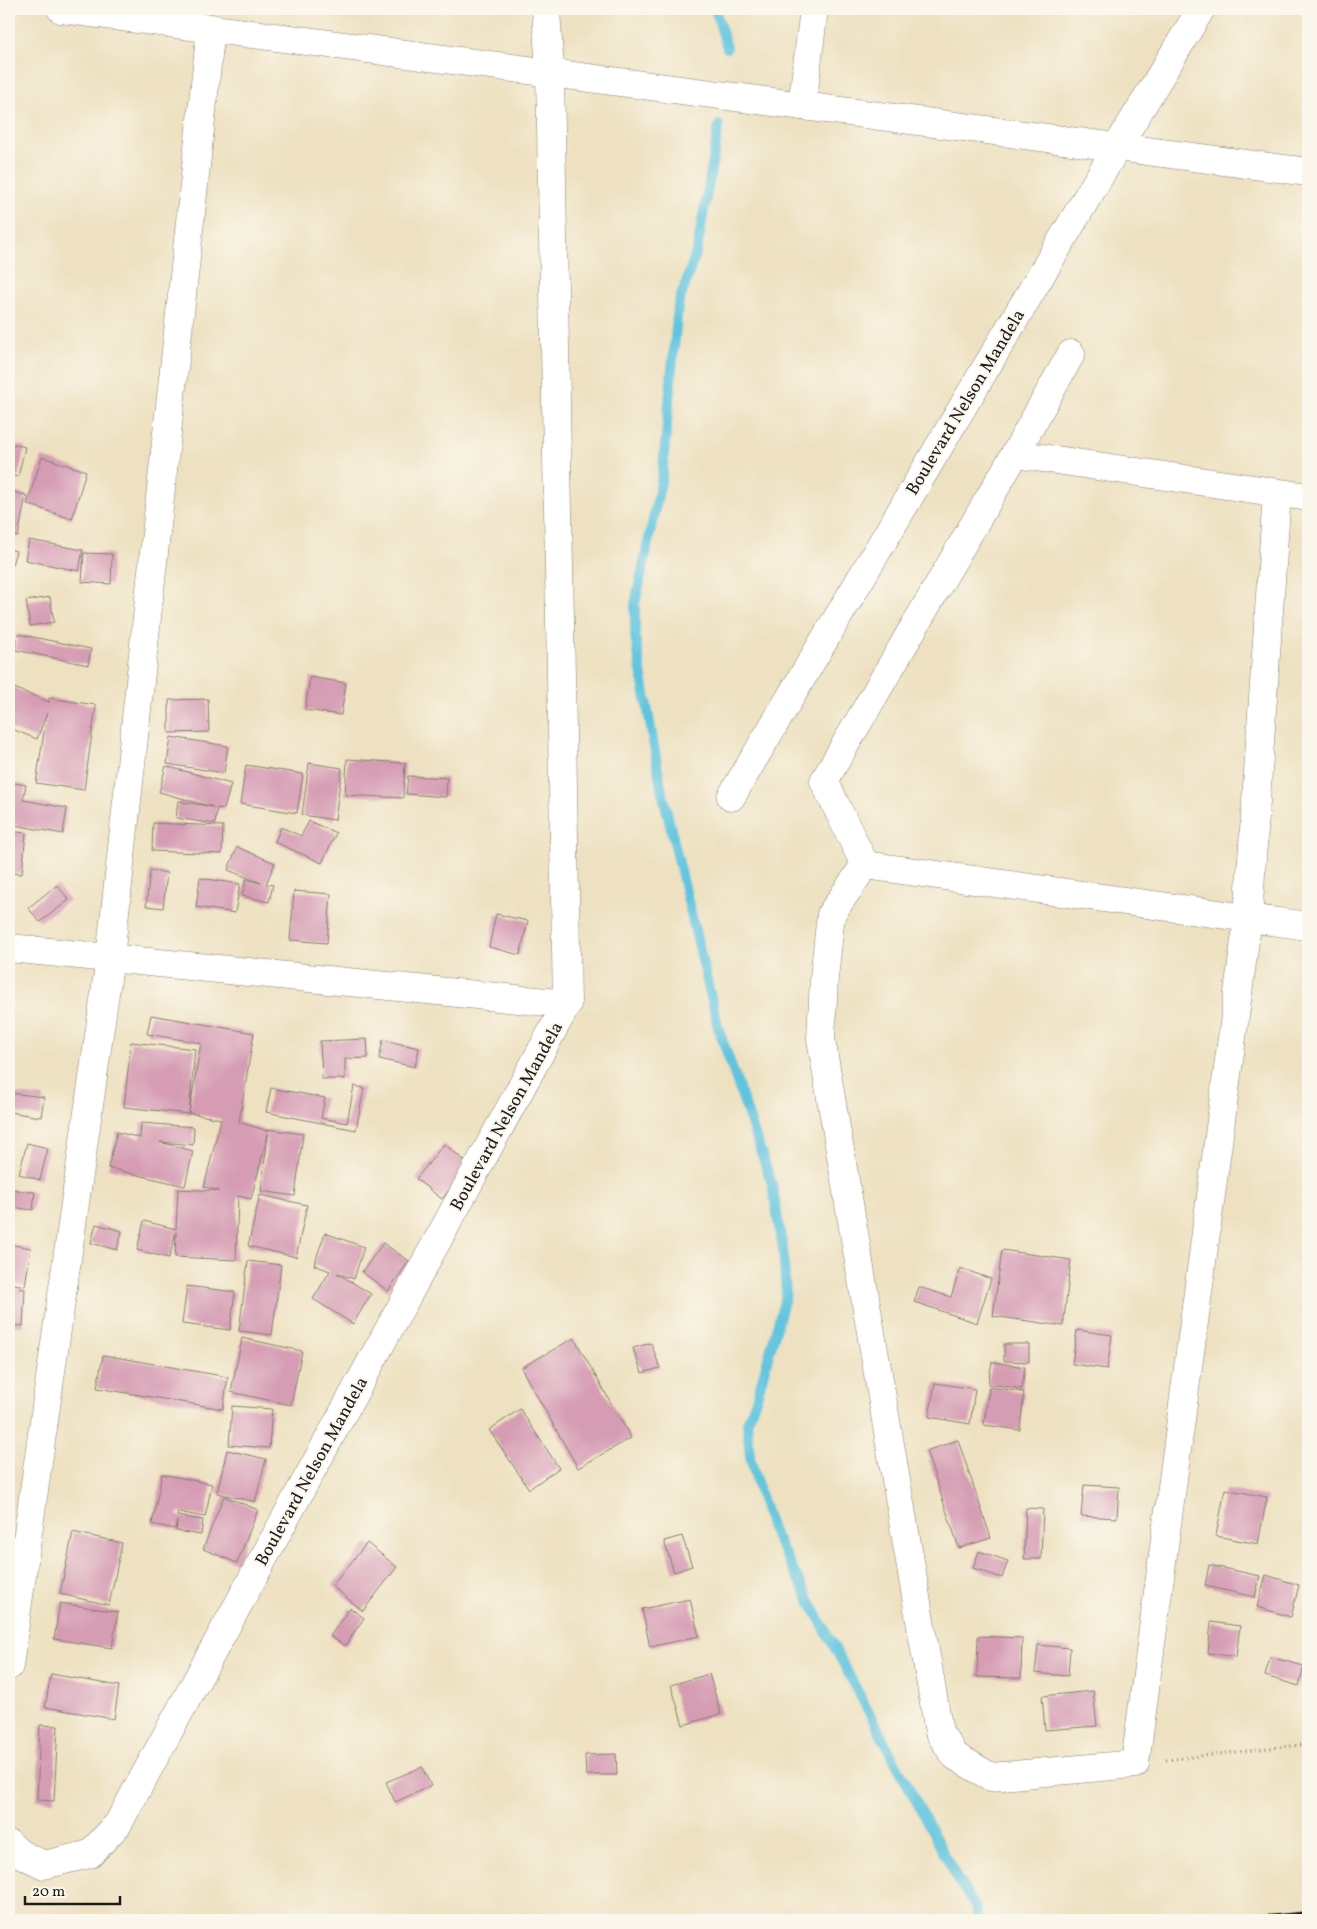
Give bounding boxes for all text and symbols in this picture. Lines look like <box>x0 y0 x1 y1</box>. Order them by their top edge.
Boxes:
street label: Boulevard Nelson Mandela <box>901 305 1032 500</box>
street label: Boulevard Nelson Mandela <box>445 1018 570 1216</box>
street label: Boulevard Nelson Mandela <box>250 1373 375 1571</box>
scale bar <box>25 1874 120 1906</box>
text: 20 m <box>32 1882 65 1903</box>

